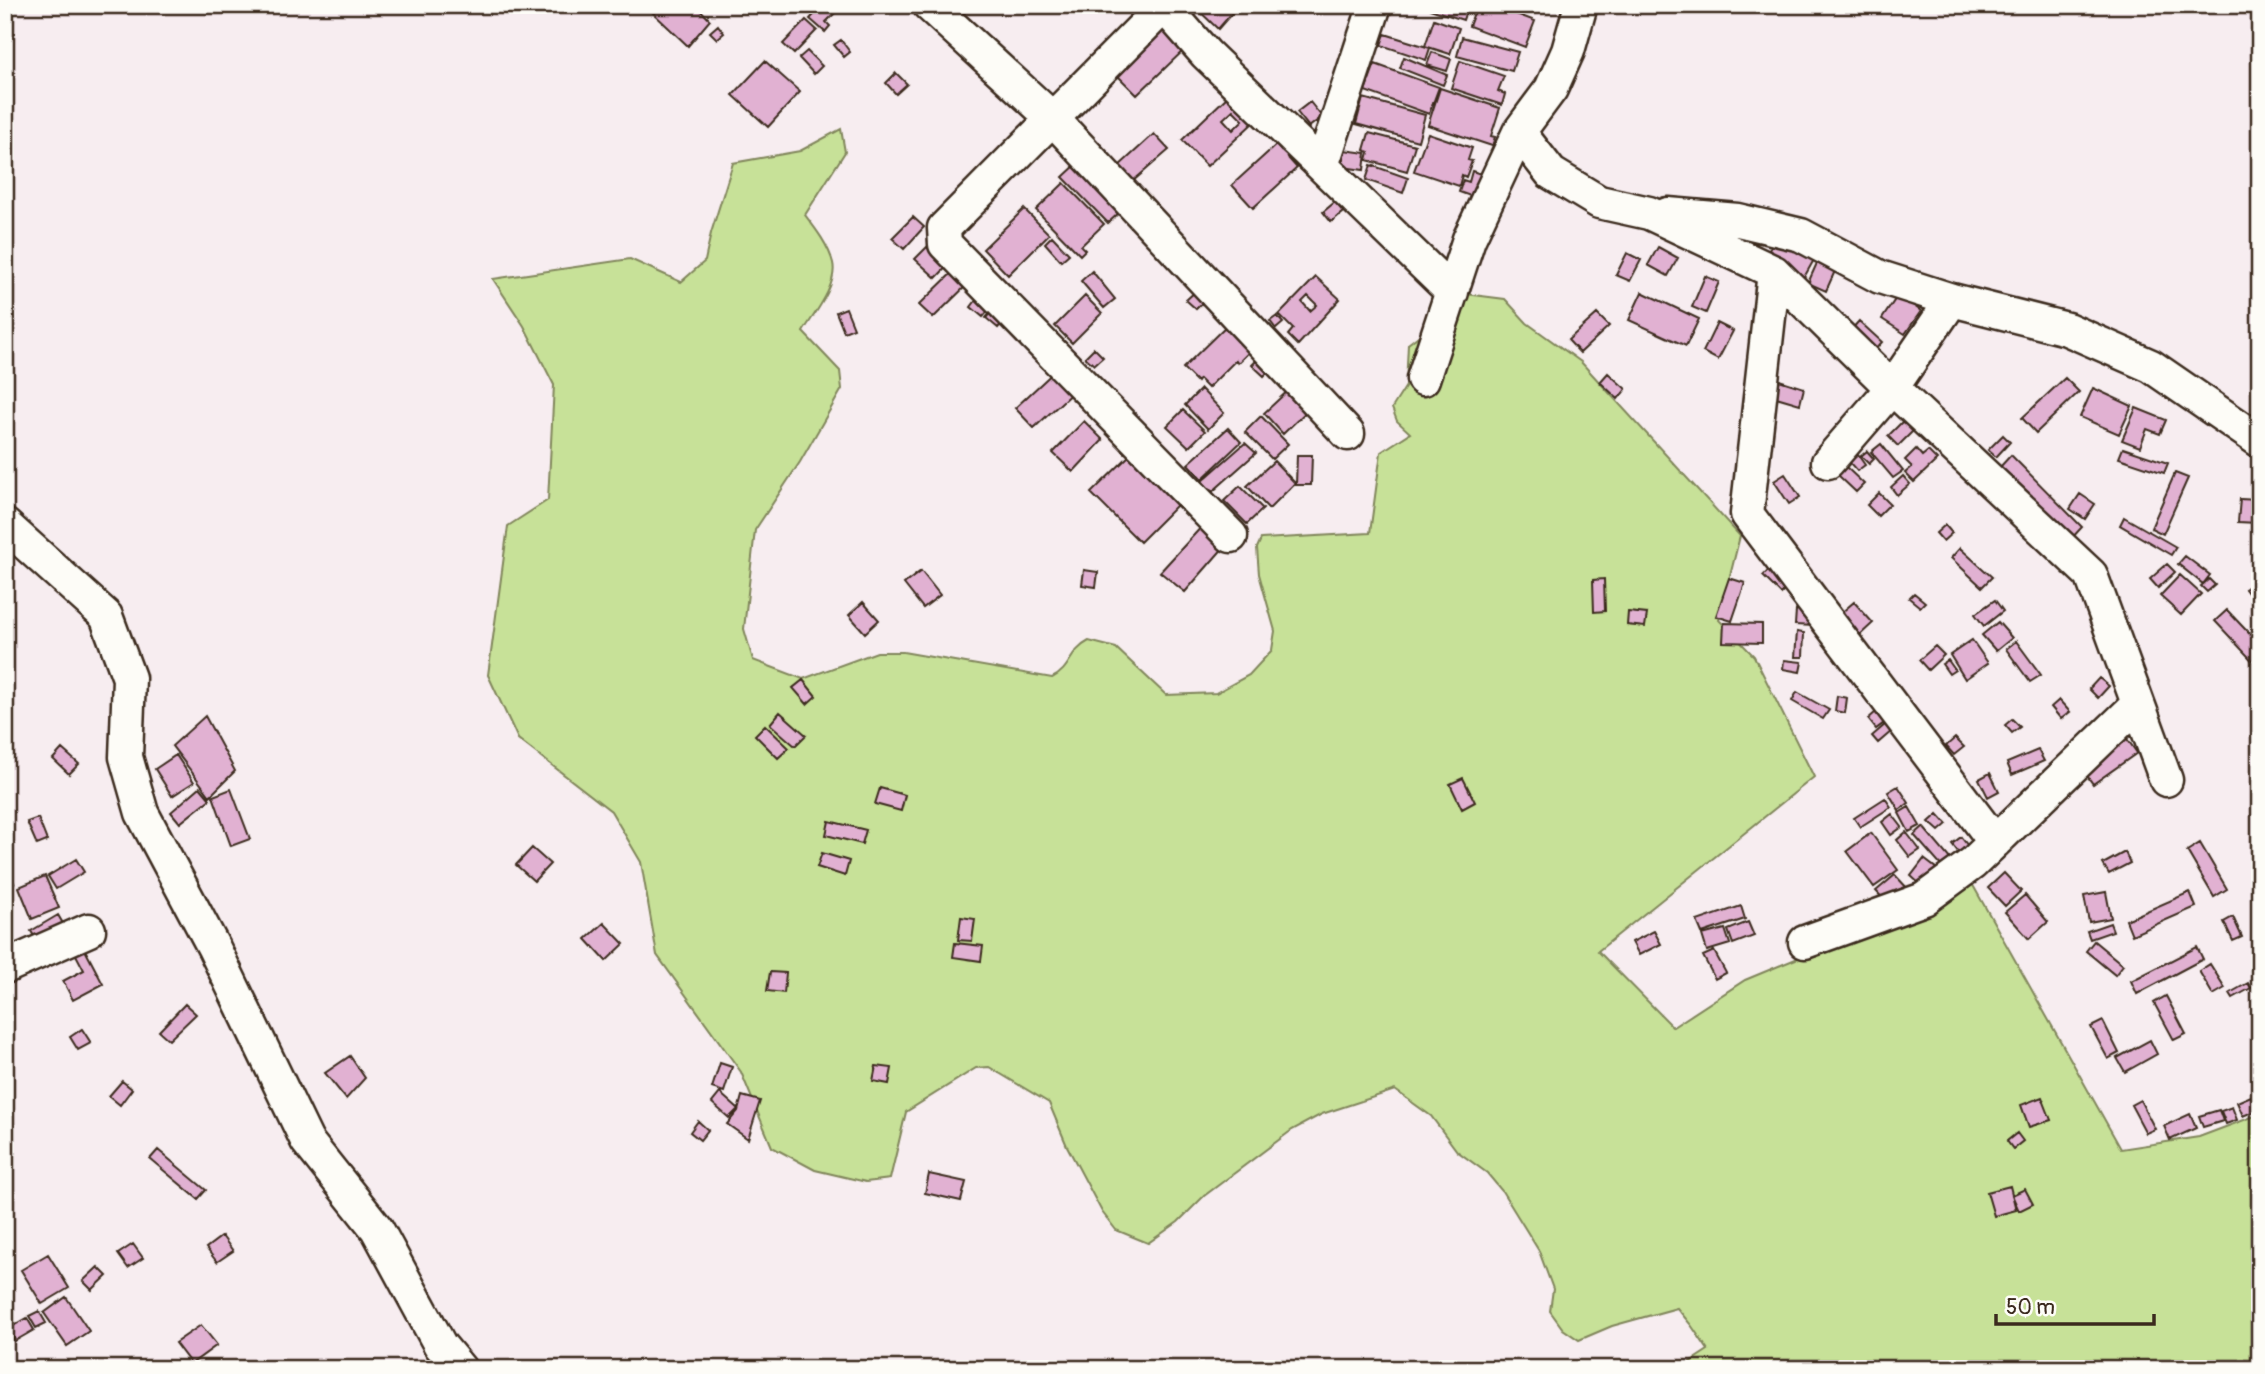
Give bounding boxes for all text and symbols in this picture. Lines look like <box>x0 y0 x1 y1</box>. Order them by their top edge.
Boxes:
scale bar <box>1996 1283 2153 1327</box>
text: 50 m <box>2006 1294 2055 1321</box>

